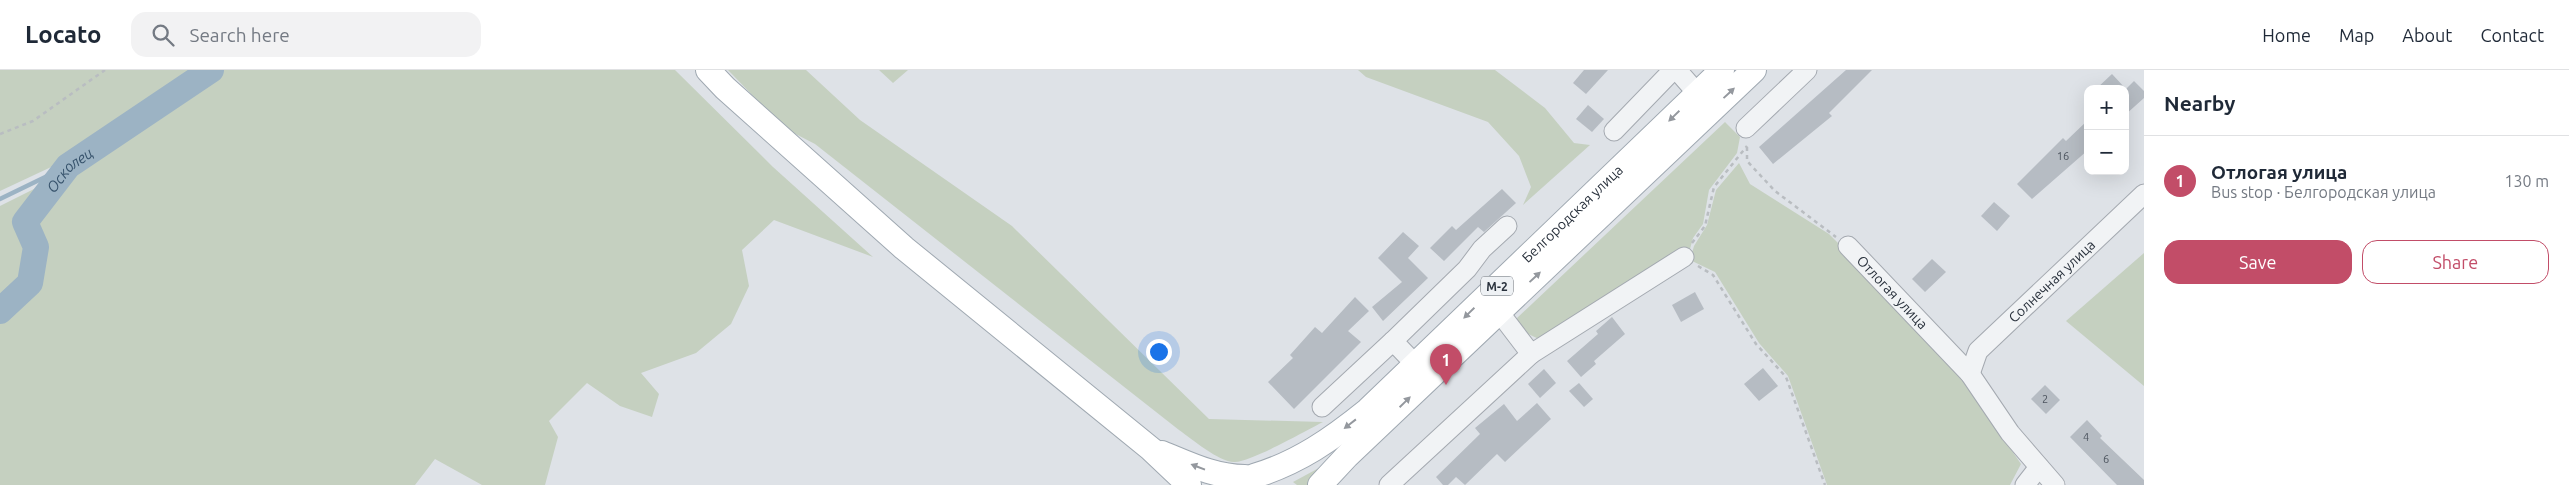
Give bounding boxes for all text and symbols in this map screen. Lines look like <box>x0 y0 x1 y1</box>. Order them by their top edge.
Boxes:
search box <box>131 12 481 57</box>
text: Locato <box>25 21 101 48</box>
icon: search <box>149 21 177 49</box>
text: Search here <box>189 24 290 46</box>
text: Home <box>2262 25 2311 45</box>
text: Map <box>2339 25 2374 45</box>
text: About <box>2402 25 2452 45</box>
text: Contact <box>2480 25 2544 45</box>
map controls <box>2084 85 2129 175</box>
button: + <box>2084 85 2129 130</box>
one-way arrow <box>1723 87 1735 99</box>
text: Nearby <box>2164 91 2235 115</box>
one-way arrow <box>1668 110 1680 122</box>
button: − <box>2084 130 2129 175</box>
water label: Осколец <box>43 144 96 195</box>
house number: 16 <box>2057 150 2069 162</box>
text: Отлогая улица <box>2211 161 2347 183</box>
street label: Белгородская улица <box>1519 162 1626 266</box>
text: 1 <box>2175 172 2185 190</box>
text: 130 m <box>2504 172 2549 190</box>
text: Bus stop · Белгородская улица <box>2211 183 2436 201</box>
street label: Солнечная улица <box>2005 237 2098 326</box>
button: Save <box>2164 240 2352 284</box>
button: Share <box>2362 240 2549 284</box>
street label: Отлогая улица <box>1854 252 1931 332</box>
one-way arrow <box>1528 271 1540 283</box>
road number: М-2 <box>1481 277 1513 296</box>
one-way arrow <box>1463 307 1475 319</box>
your location <box>1146 339 1172 365</box>
pin: 1 <box>1430 344 1462 385</box>
house number: 2 <box>2042 393 2048 405</box>
one-way arrow <box>1399 396 1411 408</box>
one-way arrow <box>1344 419 1357 430</box>
house number: 4 <box>2083 431 2089 443</box>
house number: 6 <box>2103 453 2109 465</box>
one-way arrow <box>1190 463 1205 471</box>

